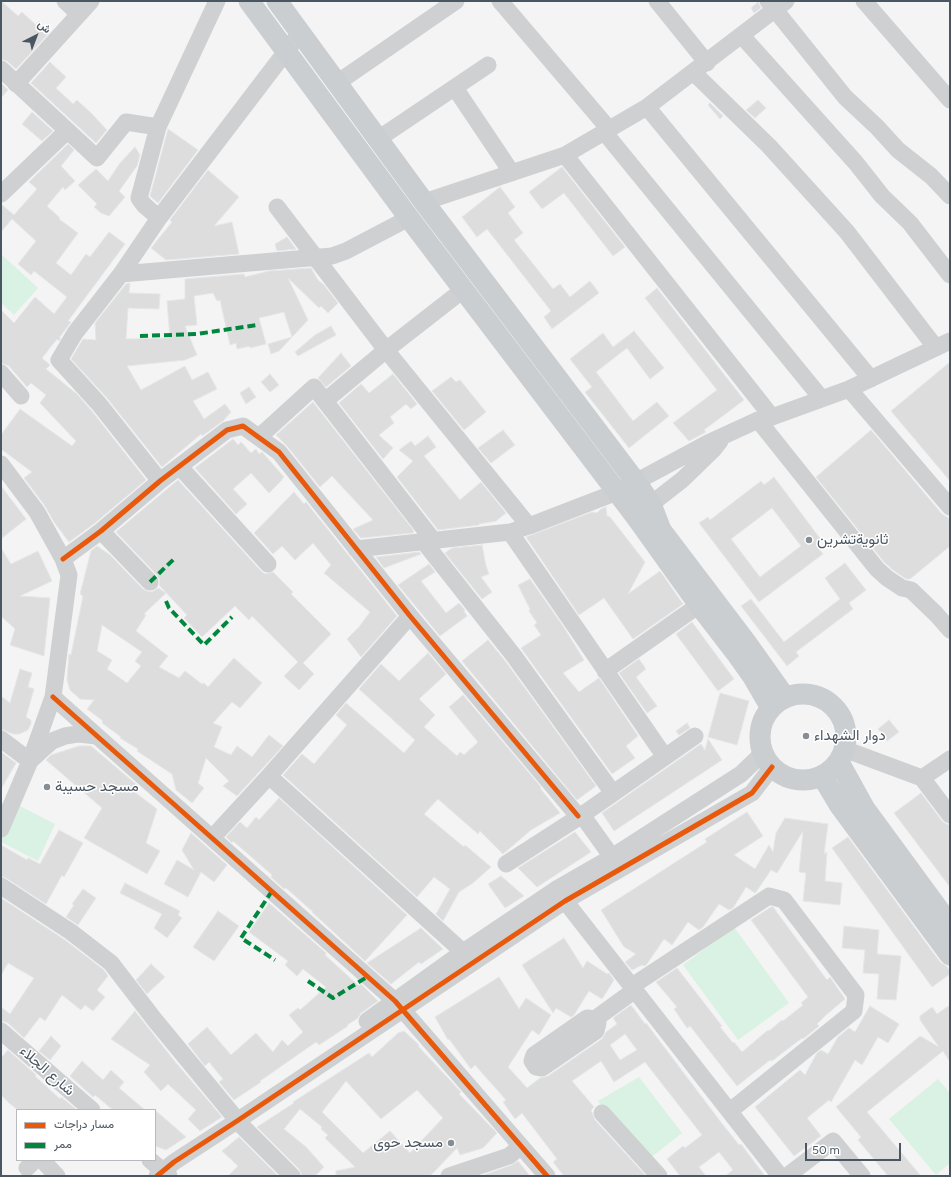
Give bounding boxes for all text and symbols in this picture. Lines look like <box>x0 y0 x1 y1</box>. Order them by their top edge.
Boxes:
north arrow <box>16 16 56 56</box>
text: ش <box>35 17 54 36</box>
place label: ثانويةتشرين <box>817 531 888 549</box>
marker: ثانويةتشرين <box>804 535 814 545</box>
place label: دوار الشهداء <box>814 727 886 745</box>
marker: دوار الشهداء <box>801 731 811 741</box>
place label: مسجد حسيبة <box>55 778 139 796</box>
marker: مسجد حسيبة <box>42 782 52 792</box>
street label: شارع الجلاء <box>16 1042 78 1100</box>
legend <box>16 1109 156 1161</box>
text: مسار دراجات <box>54 1117 114 1131</box>
place label: مسجد حوى <box>373 1134 443 1152</box>
scale bar <box>807 1135 903 1161</box>
text: ممر <box>54 1137 72 1151</box>
marker: مسجد حوى <box>446 1138 456 1148</box>
text: 50 m <box>812 1143 840 1157</box>

